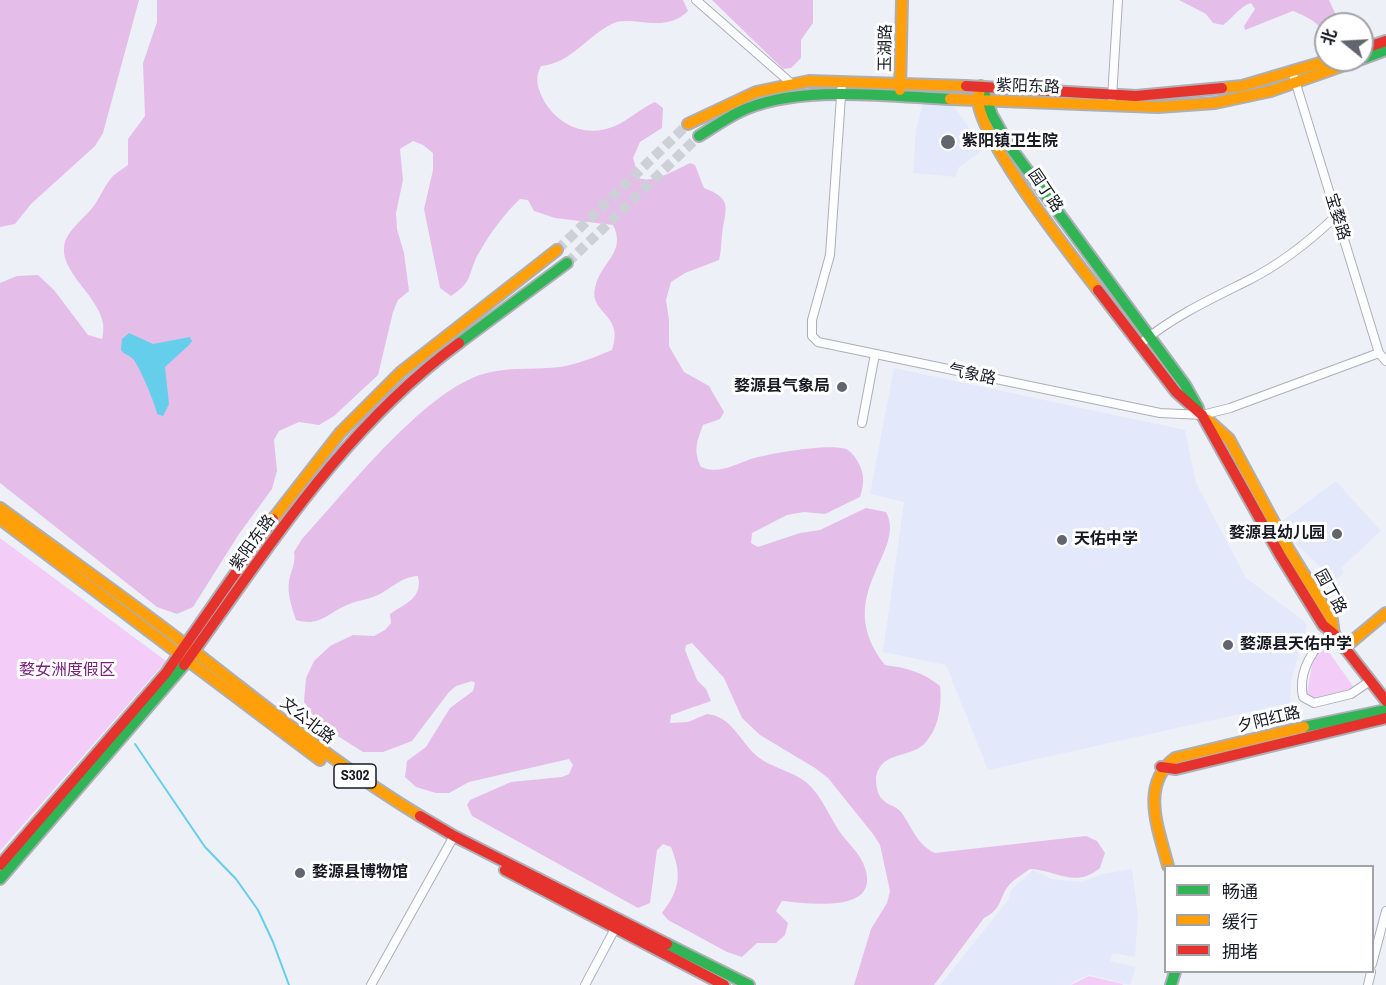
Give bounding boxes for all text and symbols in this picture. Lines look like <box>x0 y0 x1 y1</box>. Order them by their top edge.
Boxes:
north arrow <box>1314 12 1374 72</box>
street label: 玉湖路 <box>876 24 896 72</box>
text: 北 <box>1316 26 1342 48</box>
street label: 紫阳东路 <box>996 76 1060 98</box>
place label: 紫阳镇卫生院 <box>962 132 1058 152</box>
marker: 紫阳镇卫生院 <box>939 133 957 151</box>
street label: 园丁路 <box>1024 166 1066 216</box>
street label: 宝婺路 <box>1321 191 1353 243</box>
street label: 气象路 <box>947 361 997 389</box>
place label: 婺源县气象局 <box>734 377 830 397</box>
marker: 婺源县气象局 <box>835 380 849 394</box>
street label: 紫阳东路 <box>226 511 280 575</box>
place label: 婺源县幼儿园 <box>1229 524 1325 544</box>
marker: 婺源县幼儿园 <box>1330 527 1344 541</box>
place label: 天佑中学 <box>1074 530 1138 550</box>
marker: 天佑中学 <box>1055 533 1069 547</box>
street label: 园丁路 <box>1310 566 1350 618</box>
place label: 婺源县天佑中学 <box>1240 635 1352 655</box>
marker: 婺源县天佑中学 <box>1221 638 1235 652</box>
park label: 婺女洲度假区 <box>19 661 115 681</box>
street label: 文公北路 <box>276 694 338 748</box>
street label: 夕阳红路 <box>1236 703 1302 737</box>
road number: S302 <box>334 764 376 788</box>
place label: 婺源县博物馆 <box>312 863 408 883</box>
legend <box>1164 865 1374 973</box>
marker: 婺源县博物馆 <box>293 866 307 880</box>
text: 畅通 <box>1222 879 1258 904</box>
text: 缓行 <box>1222 909 1258 934</box>
text: 拥堵 <box>1222 939 1258 964</box>

